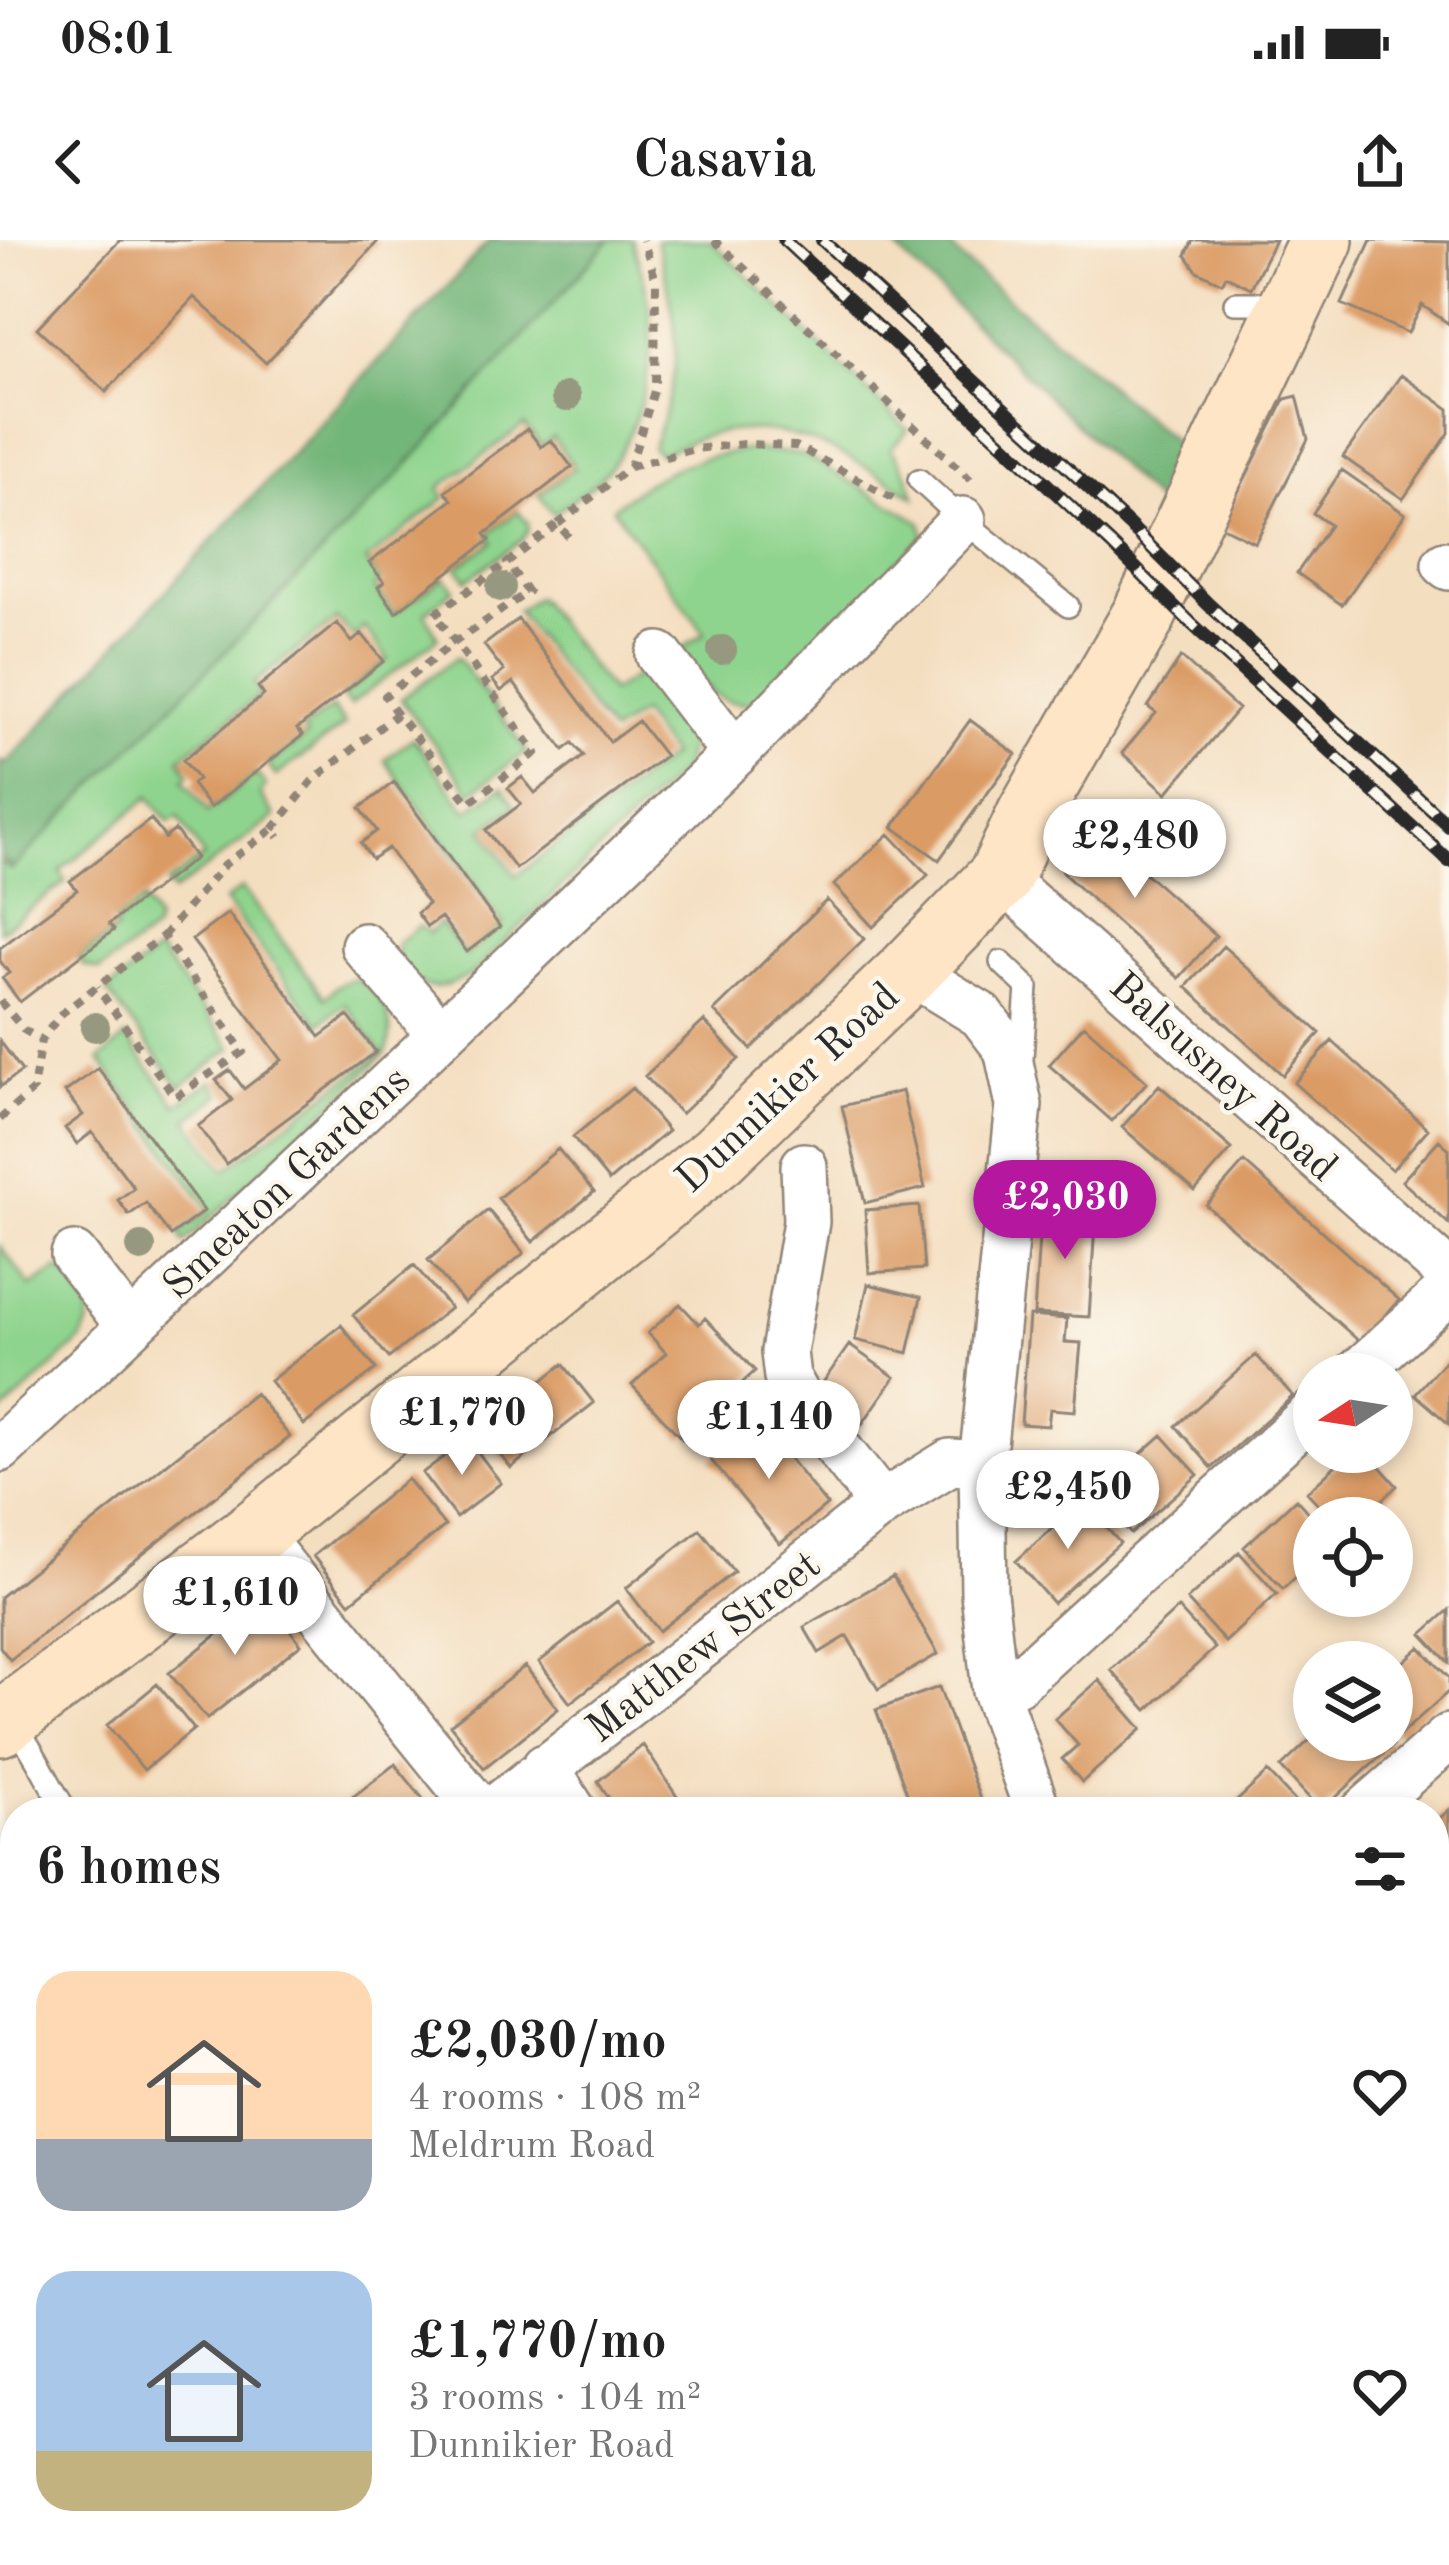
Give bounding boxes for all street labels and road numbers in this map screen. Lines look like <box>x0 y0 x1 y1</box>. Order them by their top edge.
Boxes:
street label: Balsusney Road <box>1101 965 1344 1190</box>
street label: Dunnikier Road <box>669 976 908 1202</box>
street label: Smeaton Gardens <box>156 1060 419 1308</box>
street label: Matthew Street <box>580 1544 829 1752</box>

